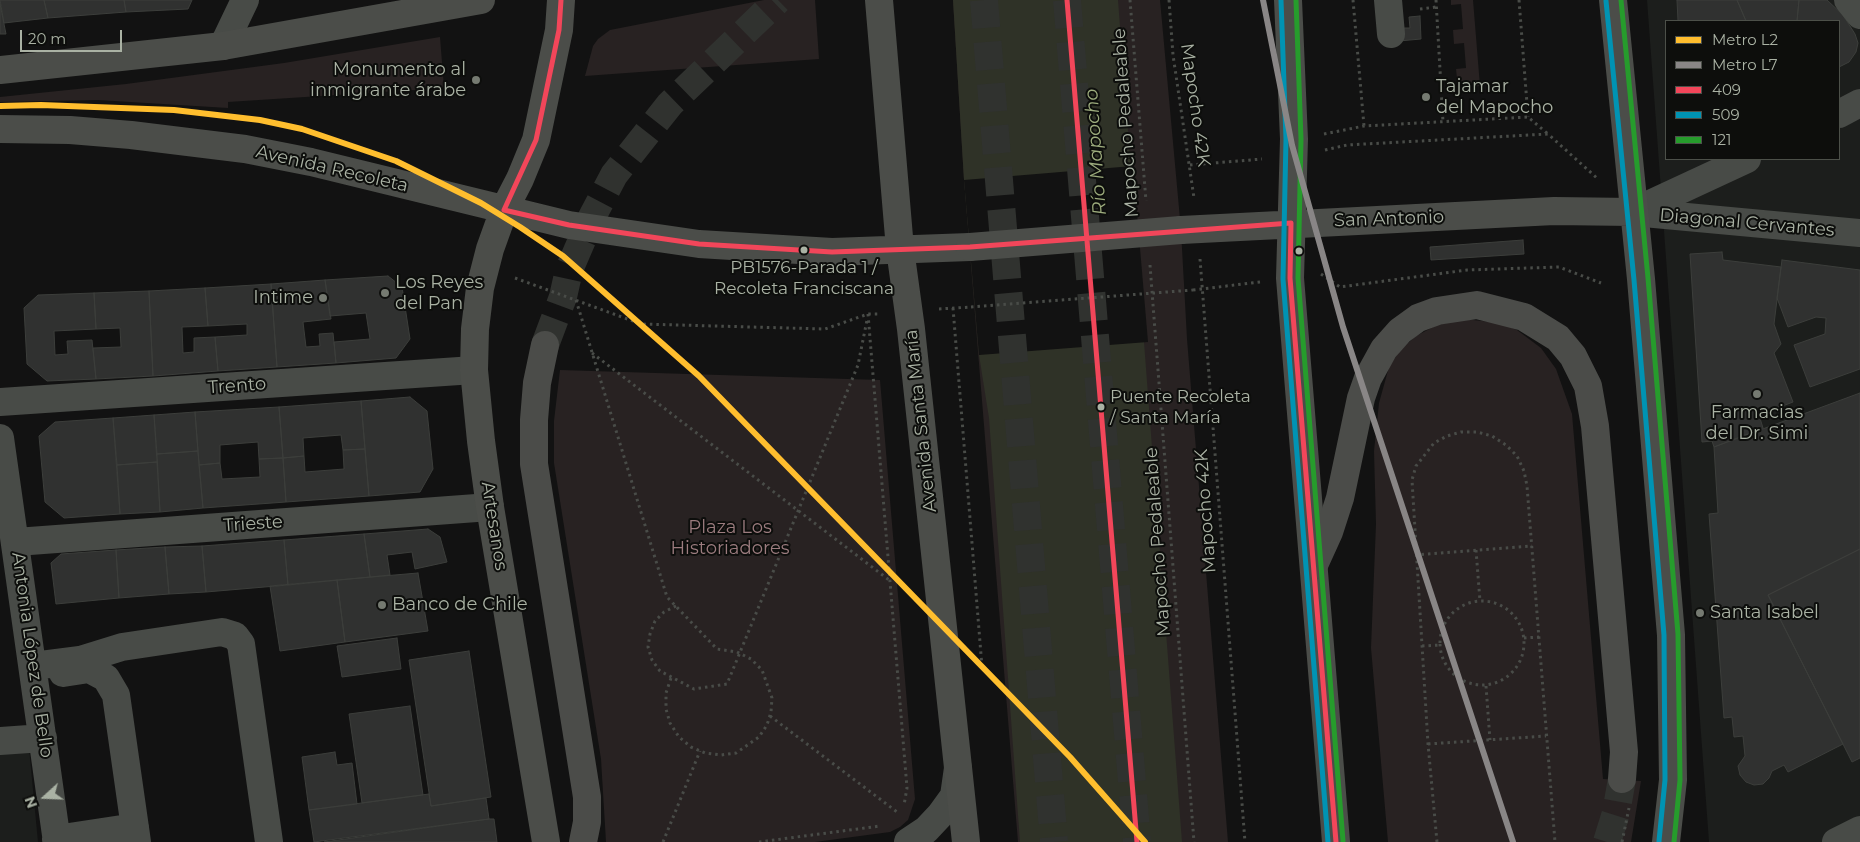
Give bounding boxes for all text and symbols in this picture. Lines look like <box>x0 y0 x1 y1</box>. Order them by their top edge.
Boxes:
scale bar <box>22 20 125 52</box>
legend <box>1665 20 1840 160</box>
street label: Mapocho Pedaleable <box>1109 28 1143 218</box>
text: 20 m <box>28 29 66 48</box>
text: Metro L2 <box>1712 30 1778 49</box>
street label: Mapocho 42K <box>1176 42 1214 168</box>
text: Metro L7 <box>1712 55 1778 74</box>
place label: Monumento al inmigrante árabe <box>310 59 466 102</box>
marker: Monumento al inmigrante árabe <box>470 74 482 86</box>
place label: Tajamar del Mapocho <box>1436 76 1553 118</box>
text: 409 <box>1712 80 1741 99</box>
water label: Río Mapocho <box>1080 88 1112 216</box>
marker: Tajamar del Mapocho <box>1420 91 1432 103</box>
text: 509 <box>1712 105 1740 124</box>
text: 121 <box>1712 130 1731 149</box>
street label: Avenida Recoleta <box>254 141 410 197</box>
street label: Diagonal Cervantes <box>1658 205 1836 241</box>
street label: San Antonio <box>1334 206 1444 232</box>
marker: PB1576-Parada 1 / Recoleta Franciscana <box>799 245 809 255</box>
unlabelled marker <box>1294 246 1304 256</box>
place label: PB1576-Parada 1 / Recoleta Franciscana <box>714 258 894 298</box>
place label: Los Reyes del Pan <box>395 272 483 314</box>
place label: Intime <box>253 287 313 309</box>
marker: Los Reyes del Pan <box>379 287 391 299</box>
marker: Intime <box>317 292 329 304</box>
street label: Avenida Santa María <box>901 328 941 514</box>
street label: Trento <box>207 373 267 399</box>
place label: Puente Recoleta / Santa María <box>1110 387 1251 427</box>
marker: Farmacias del Dr. Simi <box>1751 388 1763 400</box>
marker: Puente Recoleta / Santa María <box>1096 402 1106 412</box>
place label: Farmacias del Dr. Simi <box>1706 402 1808 444</box>
street label: Mapocho Pedaleable <box>1141 447 1175 637</box>
street label: Mapocho 42K <box>1191 448 1221 574</box>
street label: Artesanos <box>476 480 512 572</box>
street label: Trieste <box>223 511 283 537</box>
park label: Plaza Los Historiadores <box>670 517 790 560</box>
street label: Antonia López de Bello <box>7 551 57 759</box>
place label: Banco de Chile <box>392 594 528 616</box>
marker: Banco de Chile <box>376 599 388 611</box>
place label: Santa Isabel <box>1710 602 1819 624</box>
marker: Santa Isabel <box>1694 607 1706 619</box>
north arrow <box>20 772 70 822</box>
text: N <box>21 794 41 811</box>

